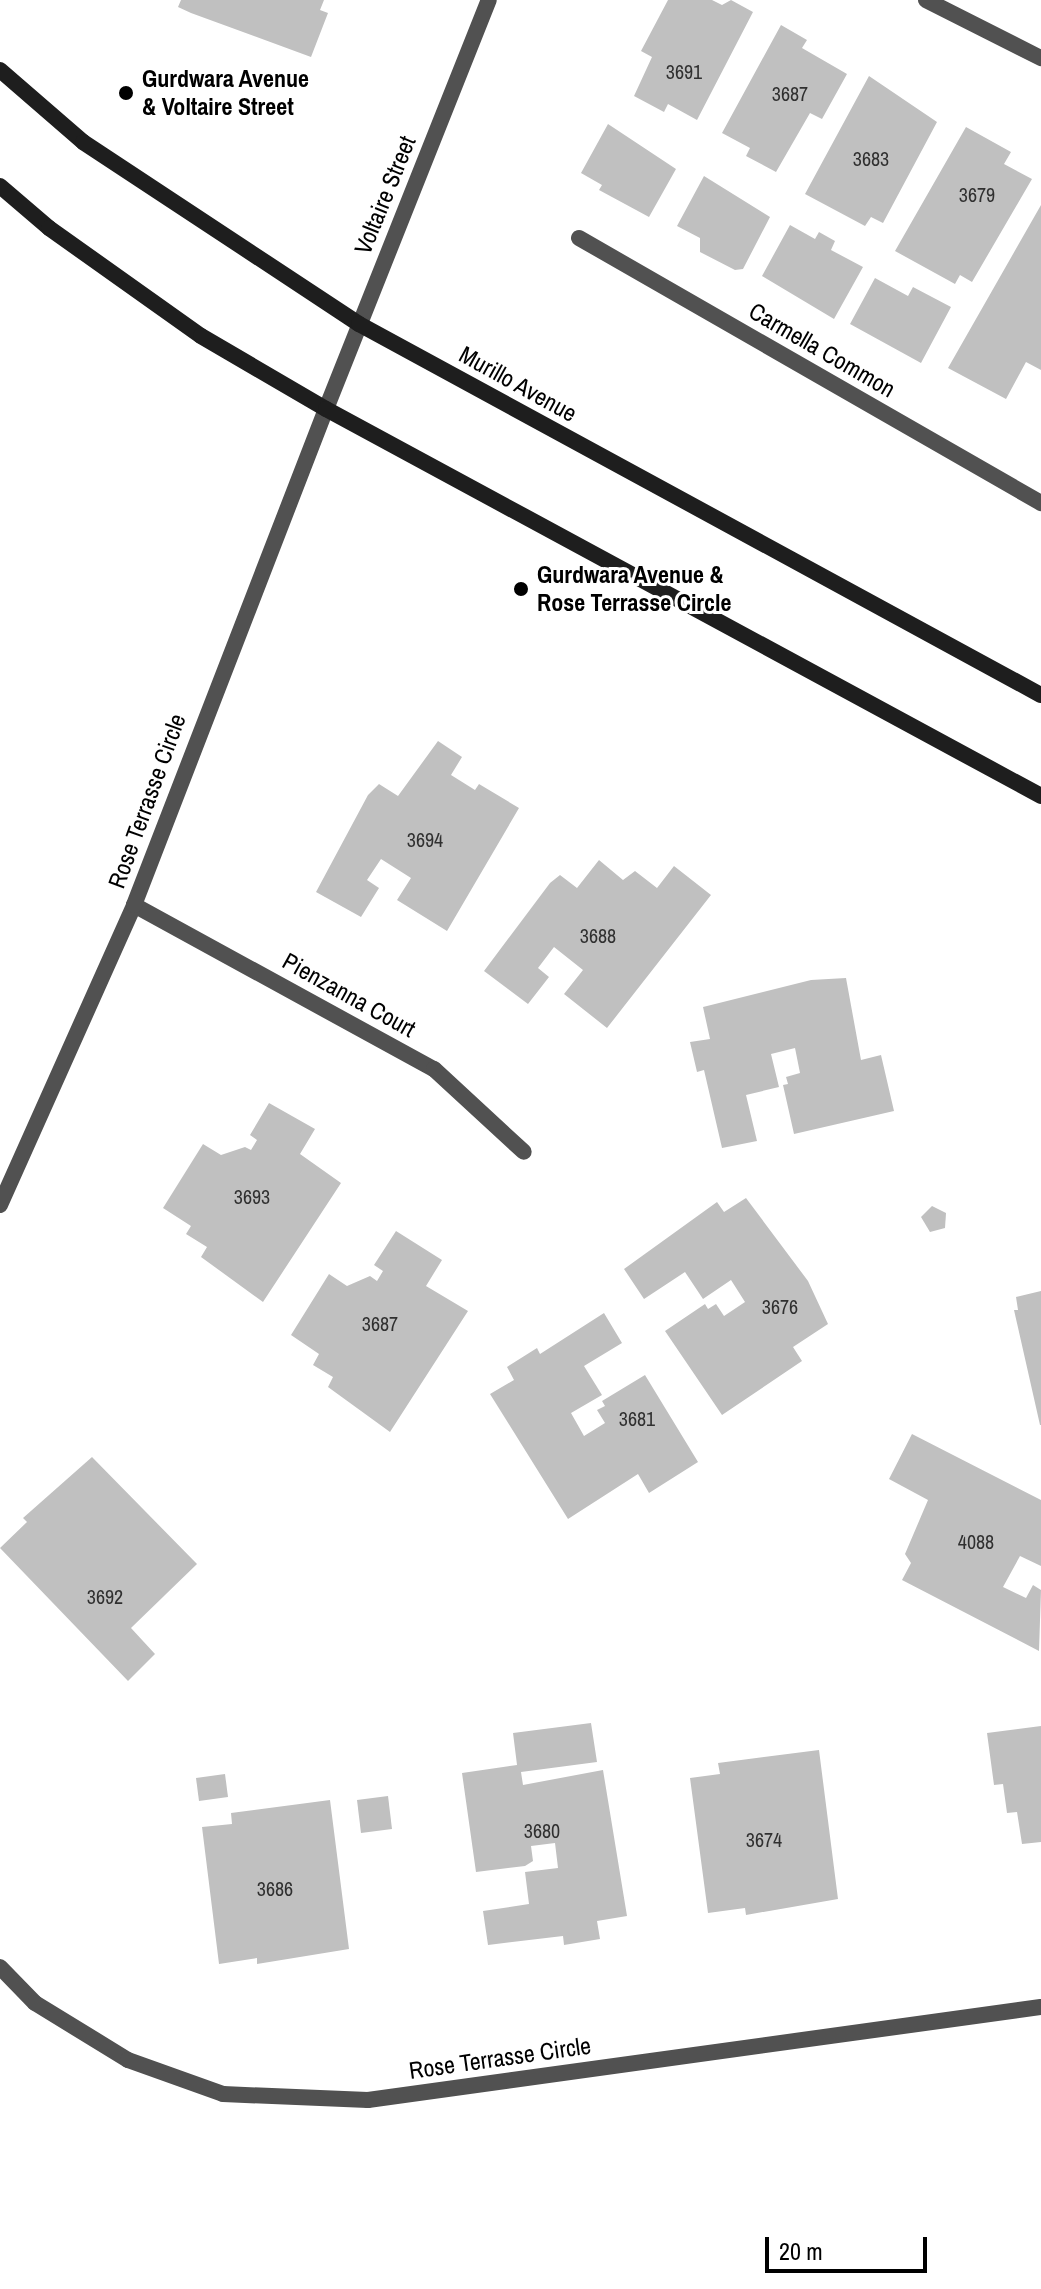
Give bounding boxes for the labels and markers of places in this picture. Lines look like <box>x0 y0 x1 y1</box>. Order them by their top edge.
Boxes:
place label: Gurdwara Avenue & Voltaire Street <box>142 65 310 121</box>
marker: Gurdwara Avenue & Voltaire Street <box>117 84 135 102</box>
place label: Gurdwara Avenue & Rose Terrasse Circle <box>537 561 731 617</box>
marker: Gurdwara Avenue & Rose Terrasse Circle <box>512 580 530 598</box>

